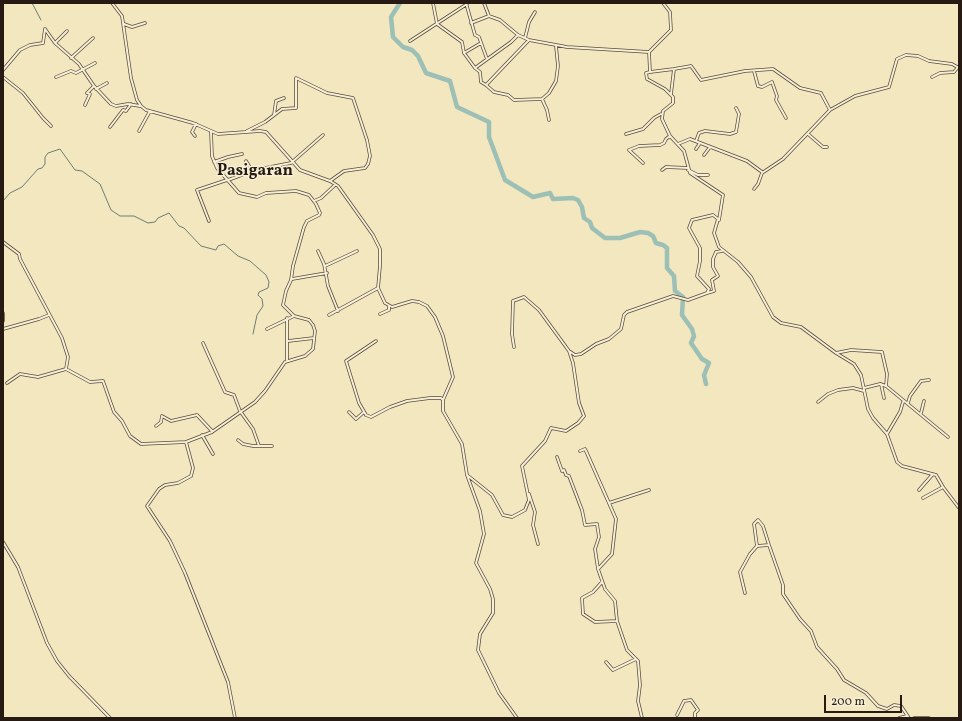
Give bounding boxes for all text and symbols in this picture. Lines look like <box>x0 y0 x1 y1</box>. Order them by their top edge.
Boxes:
district label: Pasigaran <box>217 162 293 182</box>
scale bar <box>826 687 904 713</box>
text: 200 m <box>831 694 865 710</box>

